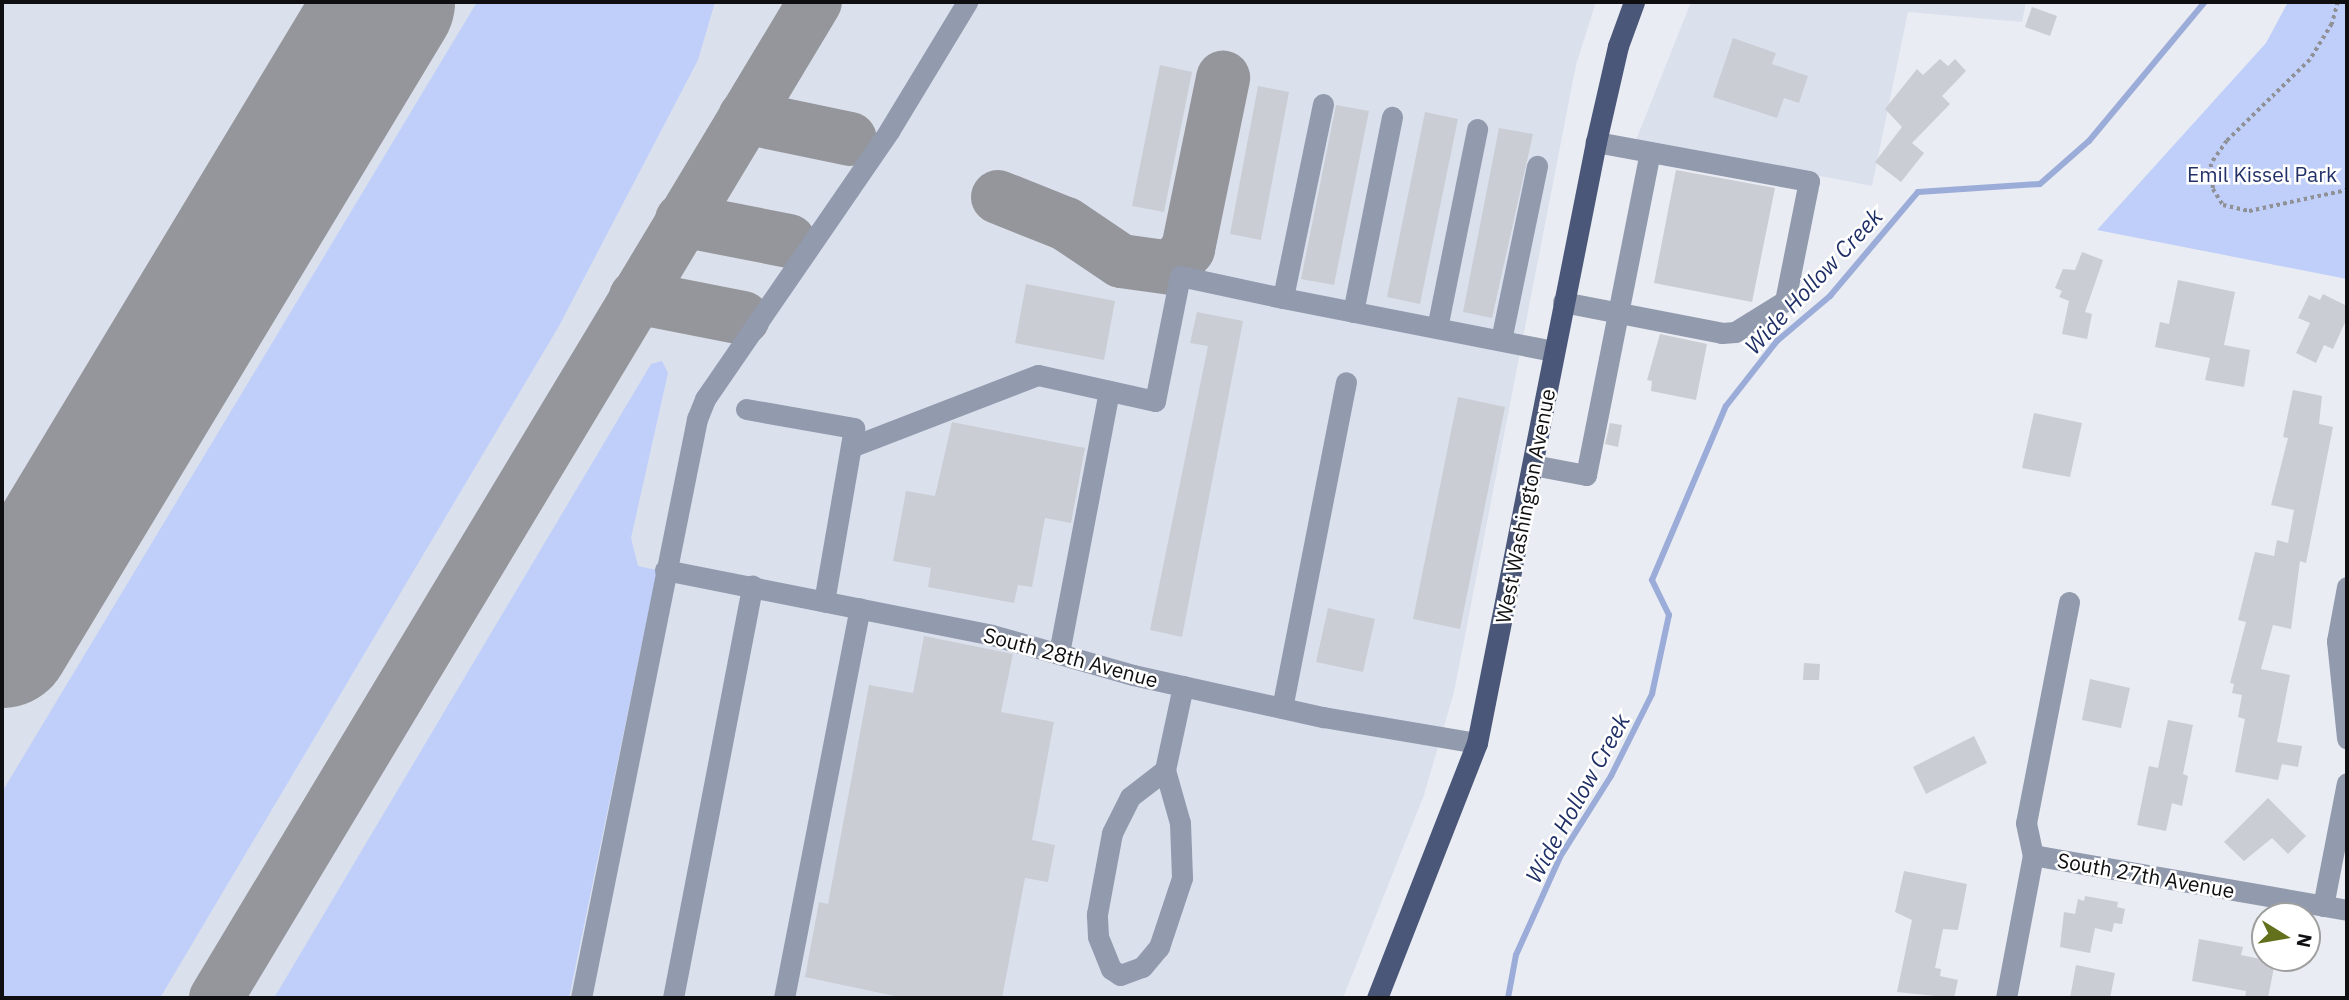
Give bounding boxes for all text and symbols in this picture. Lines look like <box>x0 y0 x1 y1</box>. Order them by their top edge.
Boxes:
park label: Emil Kissel Park <box>2187 161 2337 187</box>
water label: Wide Hollow Creek <box>1738 202 1888 360</box>
street label: West Washington Avenue <box>1490 387 1560 625</box>
street label: South 28th Avenue <box>981 622 1161 692</box>
water label: Wide Hollow Creek <box>1519 709 1635 887</box>
street label: South 27th Avenue <box>2055 847 2237 903</box>
north arrow <box>2251 902 2321 972</box>
text: N <box>2292 932 2318 950</box>

